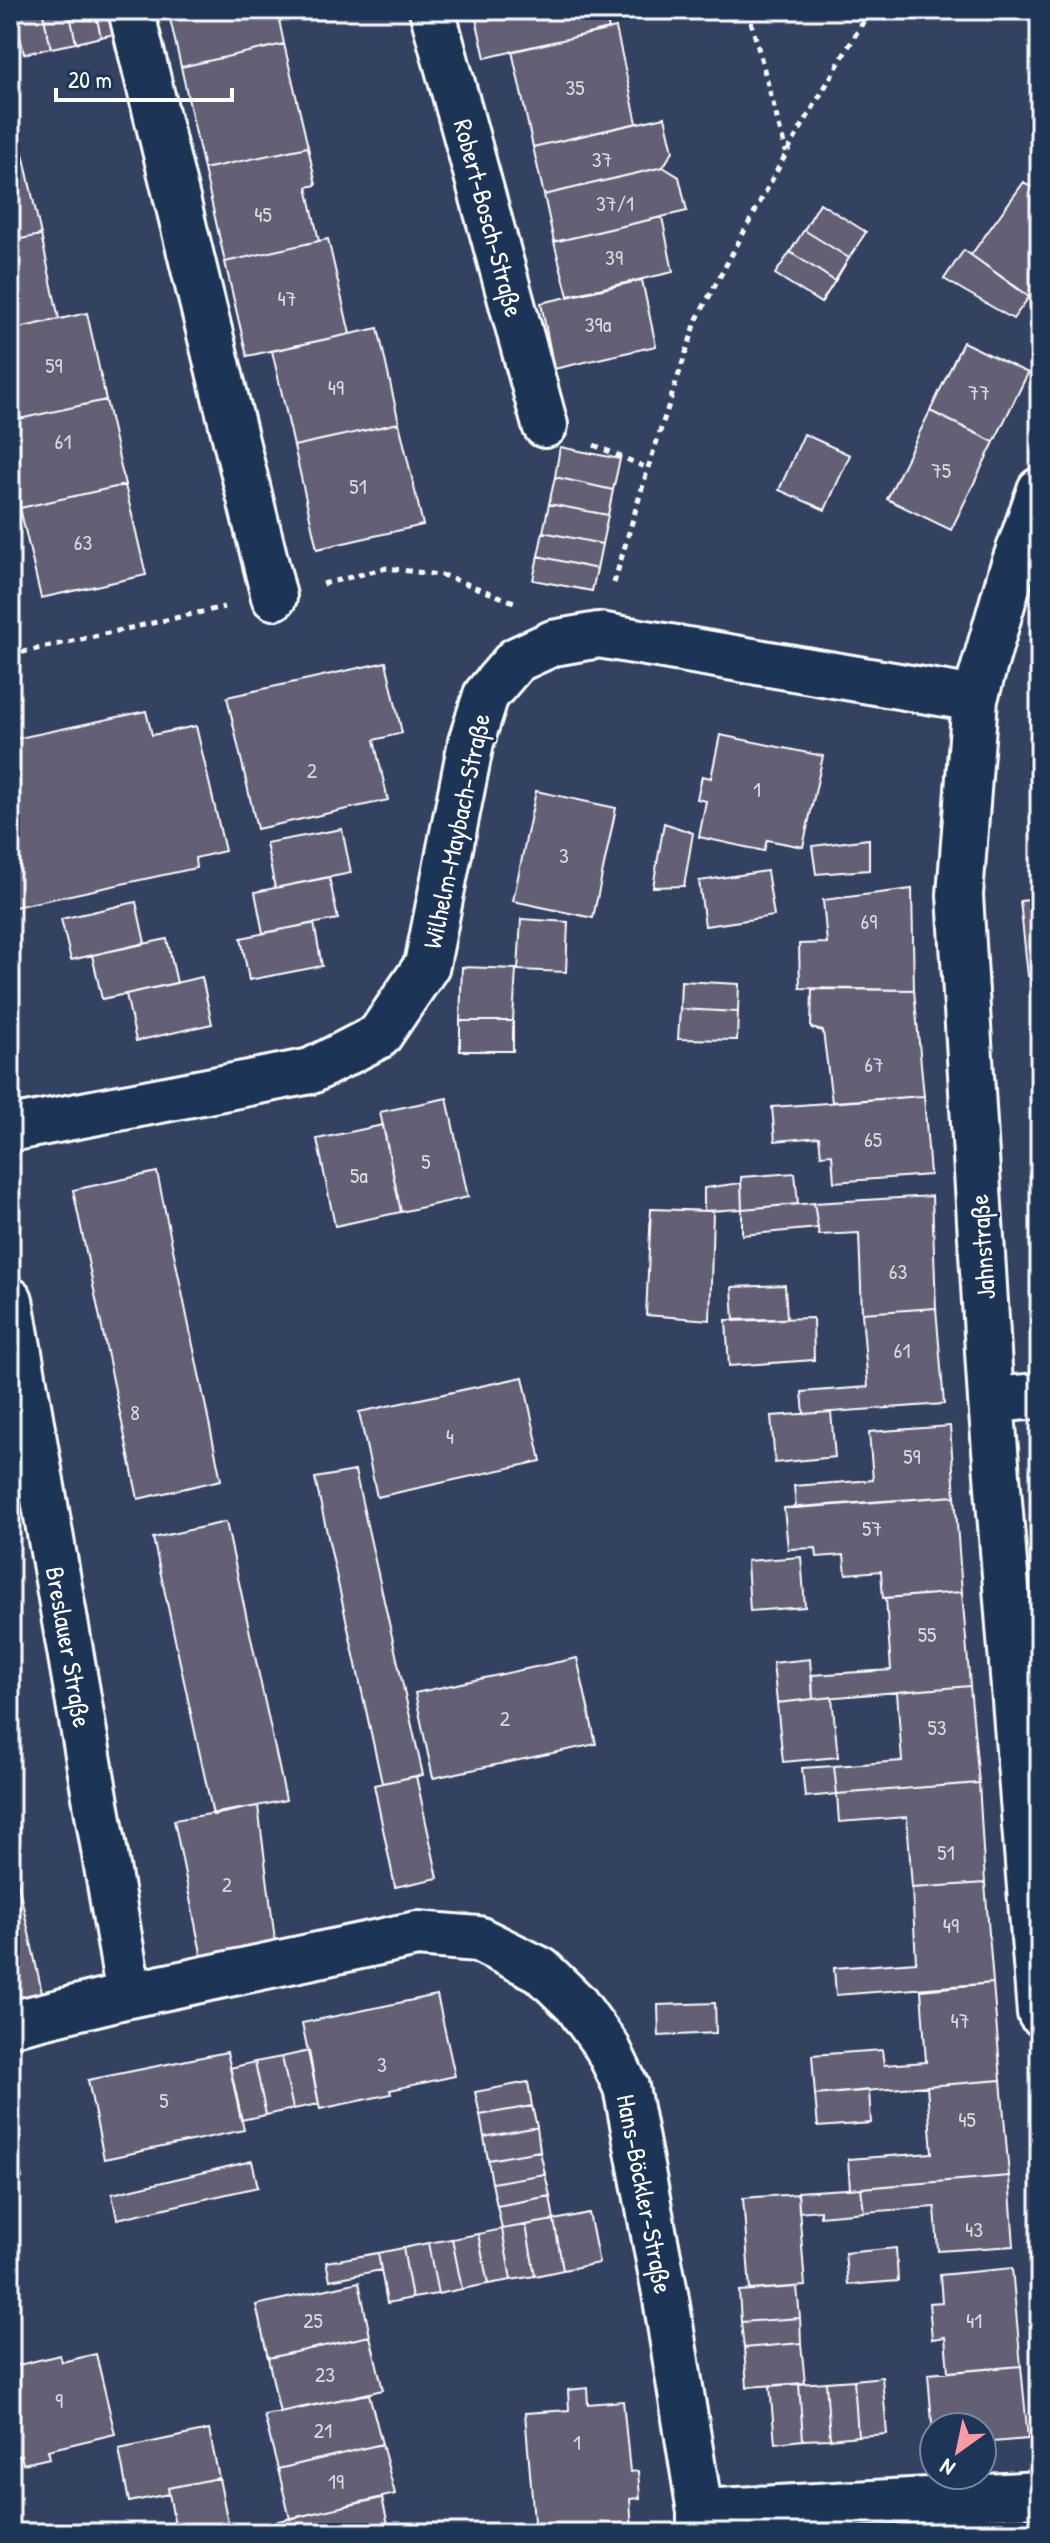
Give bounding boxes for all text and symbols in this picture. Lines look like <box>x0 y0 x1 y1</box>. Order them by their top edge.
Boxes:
scale bar <box>56 52 232 102</box>
text: 20 m <box>68 63 112 95</box>
house number: 35 <box>565 72 585 102</box>
street label: Robert-Bosch-Straße <box>446 115 532 321</box>
house number: 37 <box>592 144 612 174</box>
house number: 37/1 <box>596 188 634 218</box>
house number: 45 <box>254 199 272 229</box>
house number: 39 <box>605 242 623 272</box>
house number: 47 <box>277 283 297 313</box>
house number: 39a <box>585 309 612 339</box>
house number: 59 <box>45 350 63 380</box>
house number: 49 <box>328 372 344 402</box>
house number: 77 <box>968 377 990 407</box>
house number: 61 <box>55 426 71 456</box>
house number: 75 <box>931 455 951 485</box>
house number: 51 <box>349 471 367 501</box>
house number: 63 <box>74 527 92 557</box>
street label: Wilhelm-Maybach-Straße <box>414 710 498 952</box>
house number: 2 <box>307 755 318 785</box>
house number: 1 <box>753 774 761 804</box>
house number: 3 <box>559 840 569 870</box>
house number: 69 <box>861 906 877 936</box>
house number: 67 <box>864 1049 884 1079</box>
house number: 65 <box>864 1124 882 1154</box>
house number: 5 <box>421 1146 431 1176</box>
house number: 5a <box>350 1160 368 1190</box>
street label: Jahnstraße <box>961 1193 1003 1301</box>
house number: 63 <box>889 1256 907 1286</box>
house number: 61 <box>894 1335 910 1365</box>
house number: 8 <box>130 1397 140 1427</box>
house number: 4 <box>446 1421 454 1451</box>
house number: 59 <box>903 1441 921 1471</box>
house number: 57 <box>862 1513 882 1543</box>
street label: Breslauer Straße <box>38 1564 100 1730</box>
house number: 55 <box>918 1619 936 1649</box>
house number: 2 <box>500 1703 511 1733</box>
house number: 53 <box>927 1712 947 1742</box>
house number: 51 <box>937 1837 955 1867</box>
house number: 2 <box>222 1869 233 1899</box>
house number: 49 <box>943 1910 959 1940</box>
house number: 47 <box>950 2005 970 2035</box>
house number: 3 <box>377 2049 387 2079</box>
house number: 5 <box>159 2085 169 2115</box>
street label: Hans-Böckler-Straße <box>609 2091 681 2297</box>
house number: 45 <box>958 2104 976 2134</box>
house number: 43 <box>965 2214 983 2244</box>
house number: 25 <box>303 2305 323 2335</box>
house number: 41 <box>966 2305 982 2335</box>
house number: 23 <box>315 2359 335 2389</box>
house number: 9 <box>55 2385 63 2415</box>
north arrow <box>918 2411 998 2491</box>
house number: 21 <box>314 2415 332 2445</box>
house number: 1 <box>573 2427 581 2457</box>
text: N <box>934 2452 960 2484</box>
house number: 19 <box>328 2466 344 2496</box>

